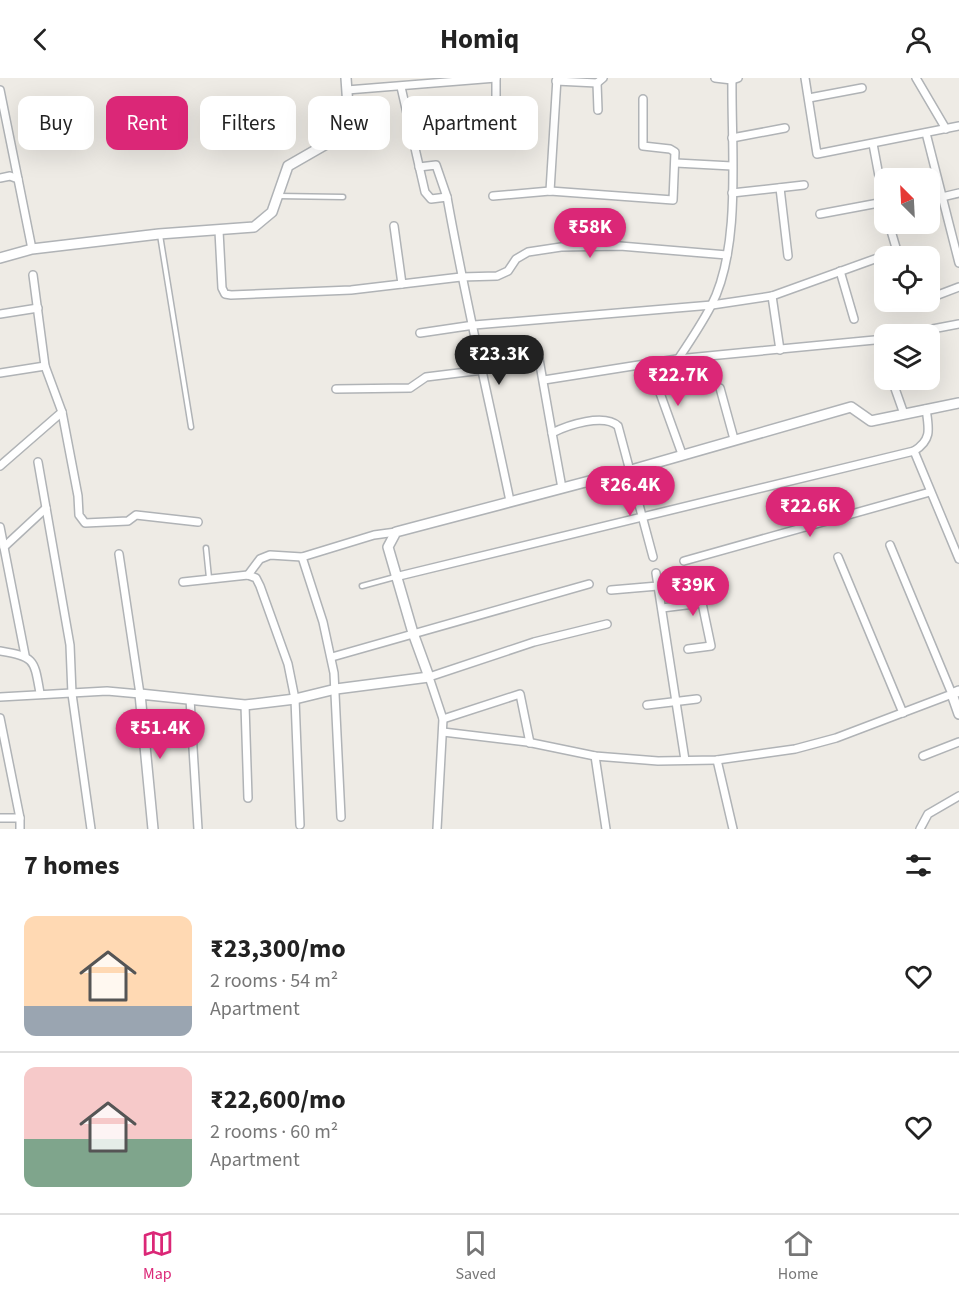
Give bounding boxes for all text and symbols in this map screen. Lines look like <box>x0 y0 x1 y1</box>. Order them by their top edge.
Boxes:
text: Homiq <box>440 20 519 59</box>
icon: back <box>24 23 57 56</box>
icon: person <box>902 23 935 56</box>
chip: Buy <box>18 96 94 150</box>
chip: Rent <box>106 96 188 150</box>
chip: Filters <box>200 96 296 150</box>
chip: New <box>308 96 390 150</box>
chip: Apartment <box>402 96 538 150</box>
north arrow <box>874 168 940 234</box>
map controls <box>874 168 940 390</box>
pin: ₹58K <box>554 208 626 259</box>
text: ₹58K <box>568 213 612 241</box>
button: locate <box>874 246 940 312</box>
button: layers <box>874 324 940 390</box>
pin: ₹23.3K <box>450 335 548 386</box>
text: ₹23.3K <box>469 340 529 368</box>
pin: ₹22.7K <box>629 356 727 407</box>
text: ₹22.7K <box>648 361 708 389</box>
pin: ₹26.4K <box>581 466 679 517</box>
text: ₹26.4K <box>600 471 660 499</box>
pin: ₹22.6K <box>761 487 859 538</box>
text: ₹22.6K <box>780 492 840 520</box>
pin: ₹39K <box>657 566 729 617</box>
text: ₹39K <box>671 571 715 599</box>
pin: ₹51.4K <box>111 709 209 760</box>
text: ₹51.4K <box>130 714 190 742</box>
text: 7 homes <box>24 847 119 884</box>
icon: filters <box>902 849 935 882</box>
text: ₹23,300/mo <box>210 930 346 967</box>
icon: home <box>72 940 144 1012</box>
icon: heart <box>902 960 935 993</box>
text: 2 rooms · 54 m² <box>210 967 338 995</box>
text: Apartment <box>210 995 300 1023</box>
text: ₹22,600/mo <box>210 1081 346 1118</box>
icon: home <box>72 1091 144 1163</box>
icon: heart <box>902 1111 935 1144</box>
text: 2 rooms · 60 m² <box>210 1118 338 1146</box>
text: Apartment <box>210 1146 300 1174</box>
tab: Map <box>141 1227 174 1285</box>
tab: Saved <box>455 1227 496 1285</box>
tab: Home <box>778 1227 818 1285</box>

